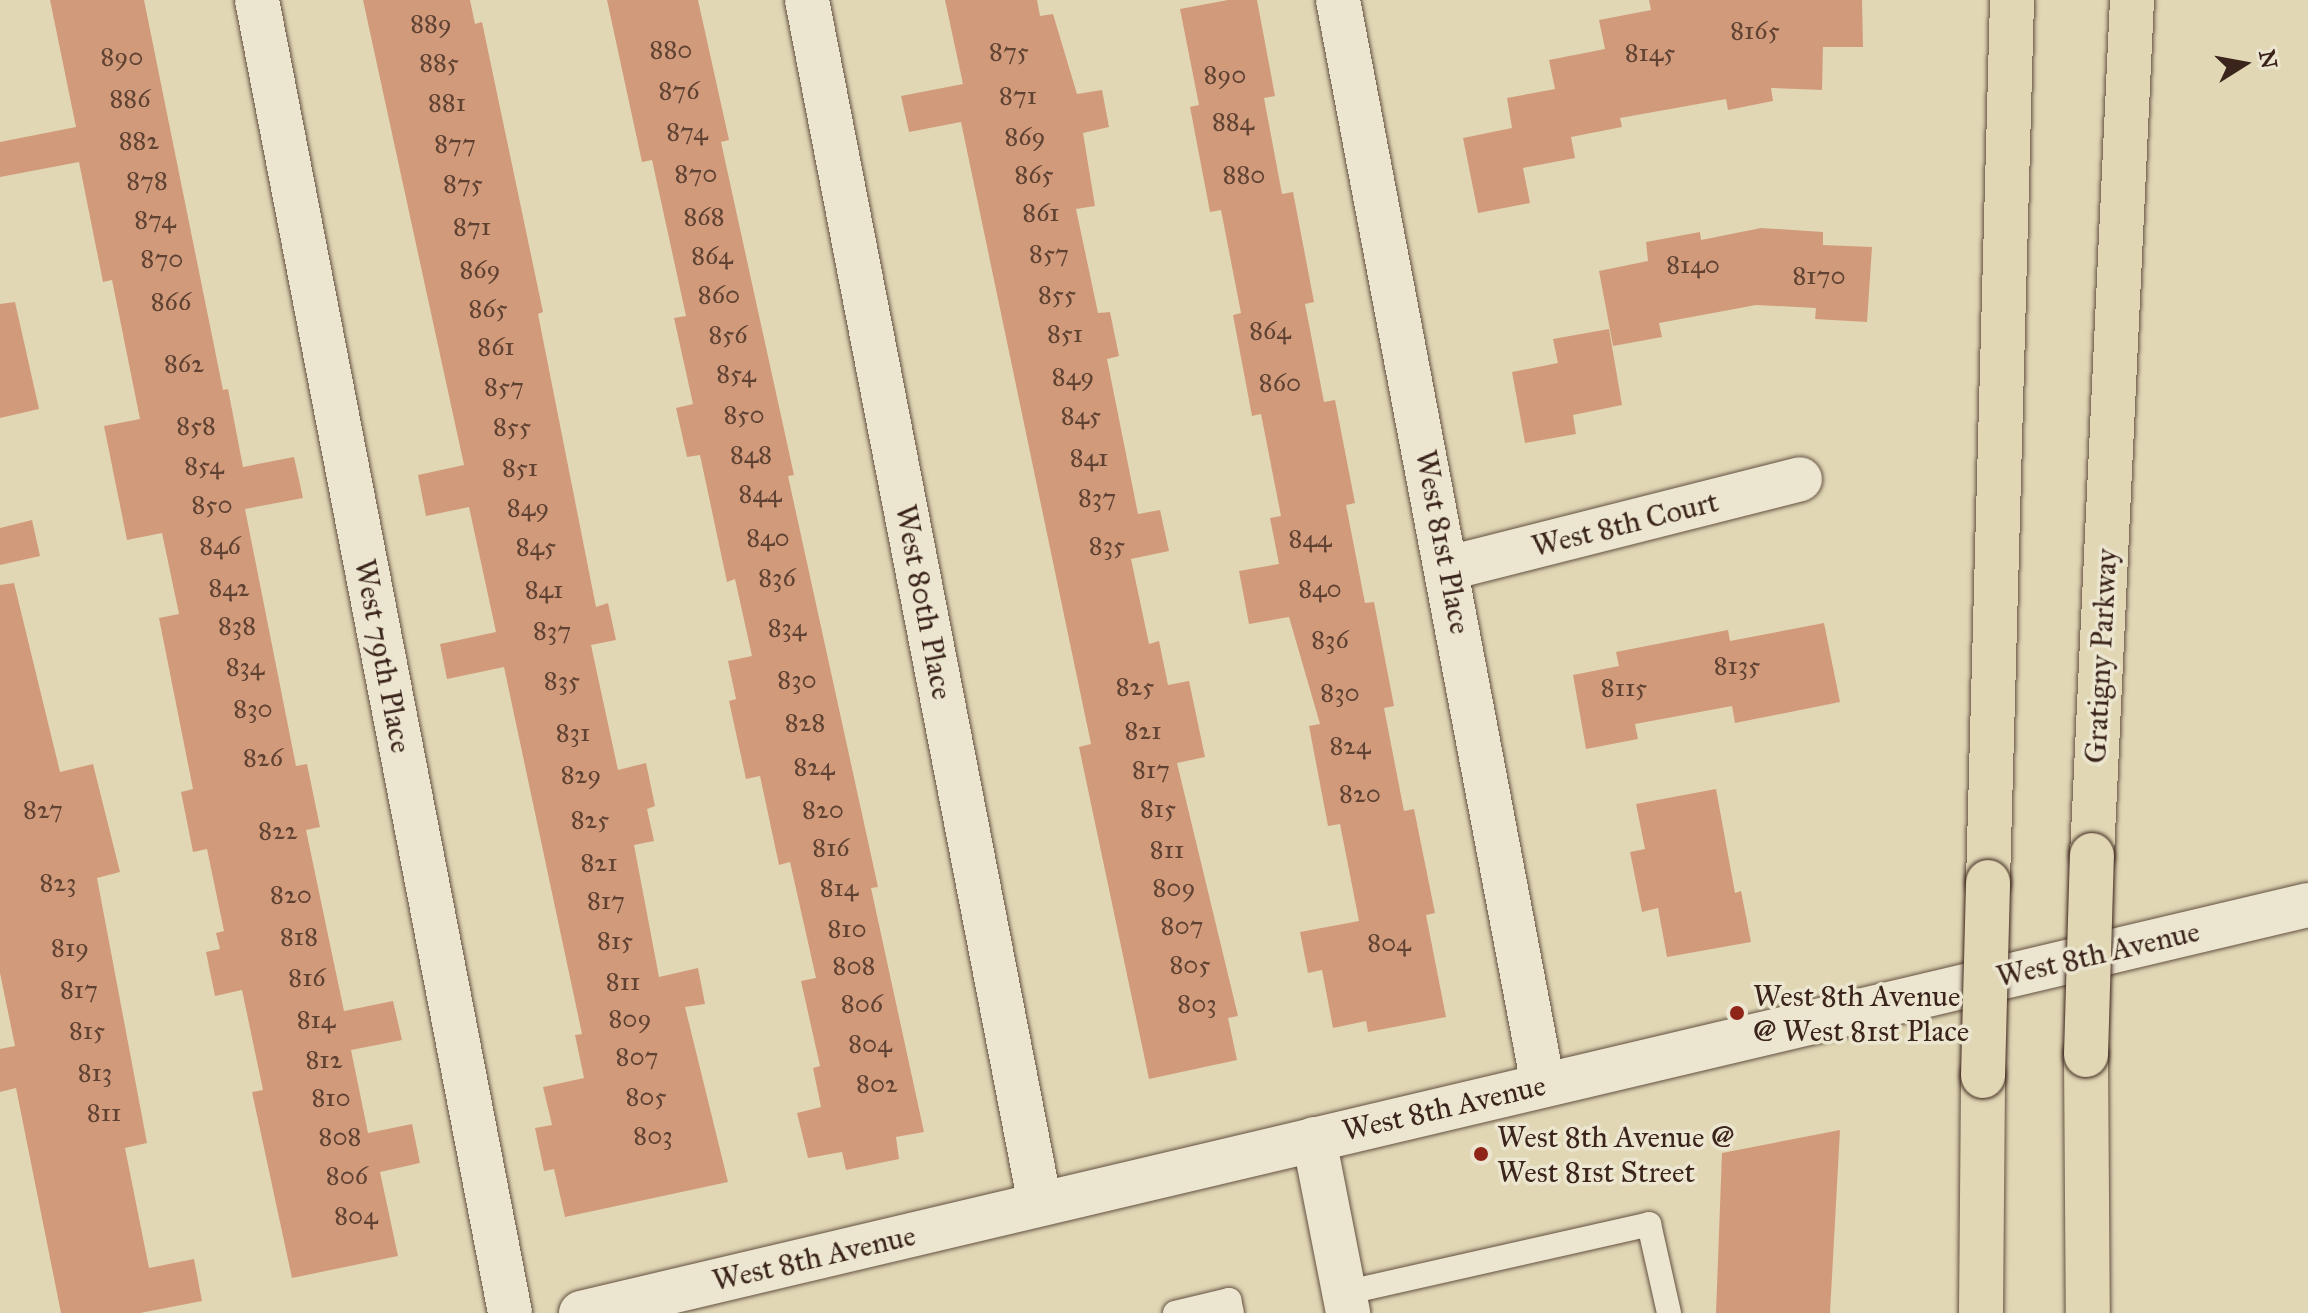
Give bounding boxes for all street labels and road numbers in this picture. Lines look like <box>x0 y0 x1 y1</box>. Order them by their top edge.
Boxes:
street label: West 81st Place <box>1408 447 1478 637</box>
street label: West 8th Court <box>1528 483 1722 565</box>
street label: West 80th Place <box>887 501 961 703</box>
street label: Gratigny Parkway <box>2077 548 2125 764</box>
street label: West 79th Place <box>347 556 419 756</box>
street label: West 8th Avenue <box>1993 913 2203 995</box>
street label: West 8th Avenue <box>1339 1067 1549 1149</box>
street label: West 8th Avenue <box>709 1217 919 1299</box>

